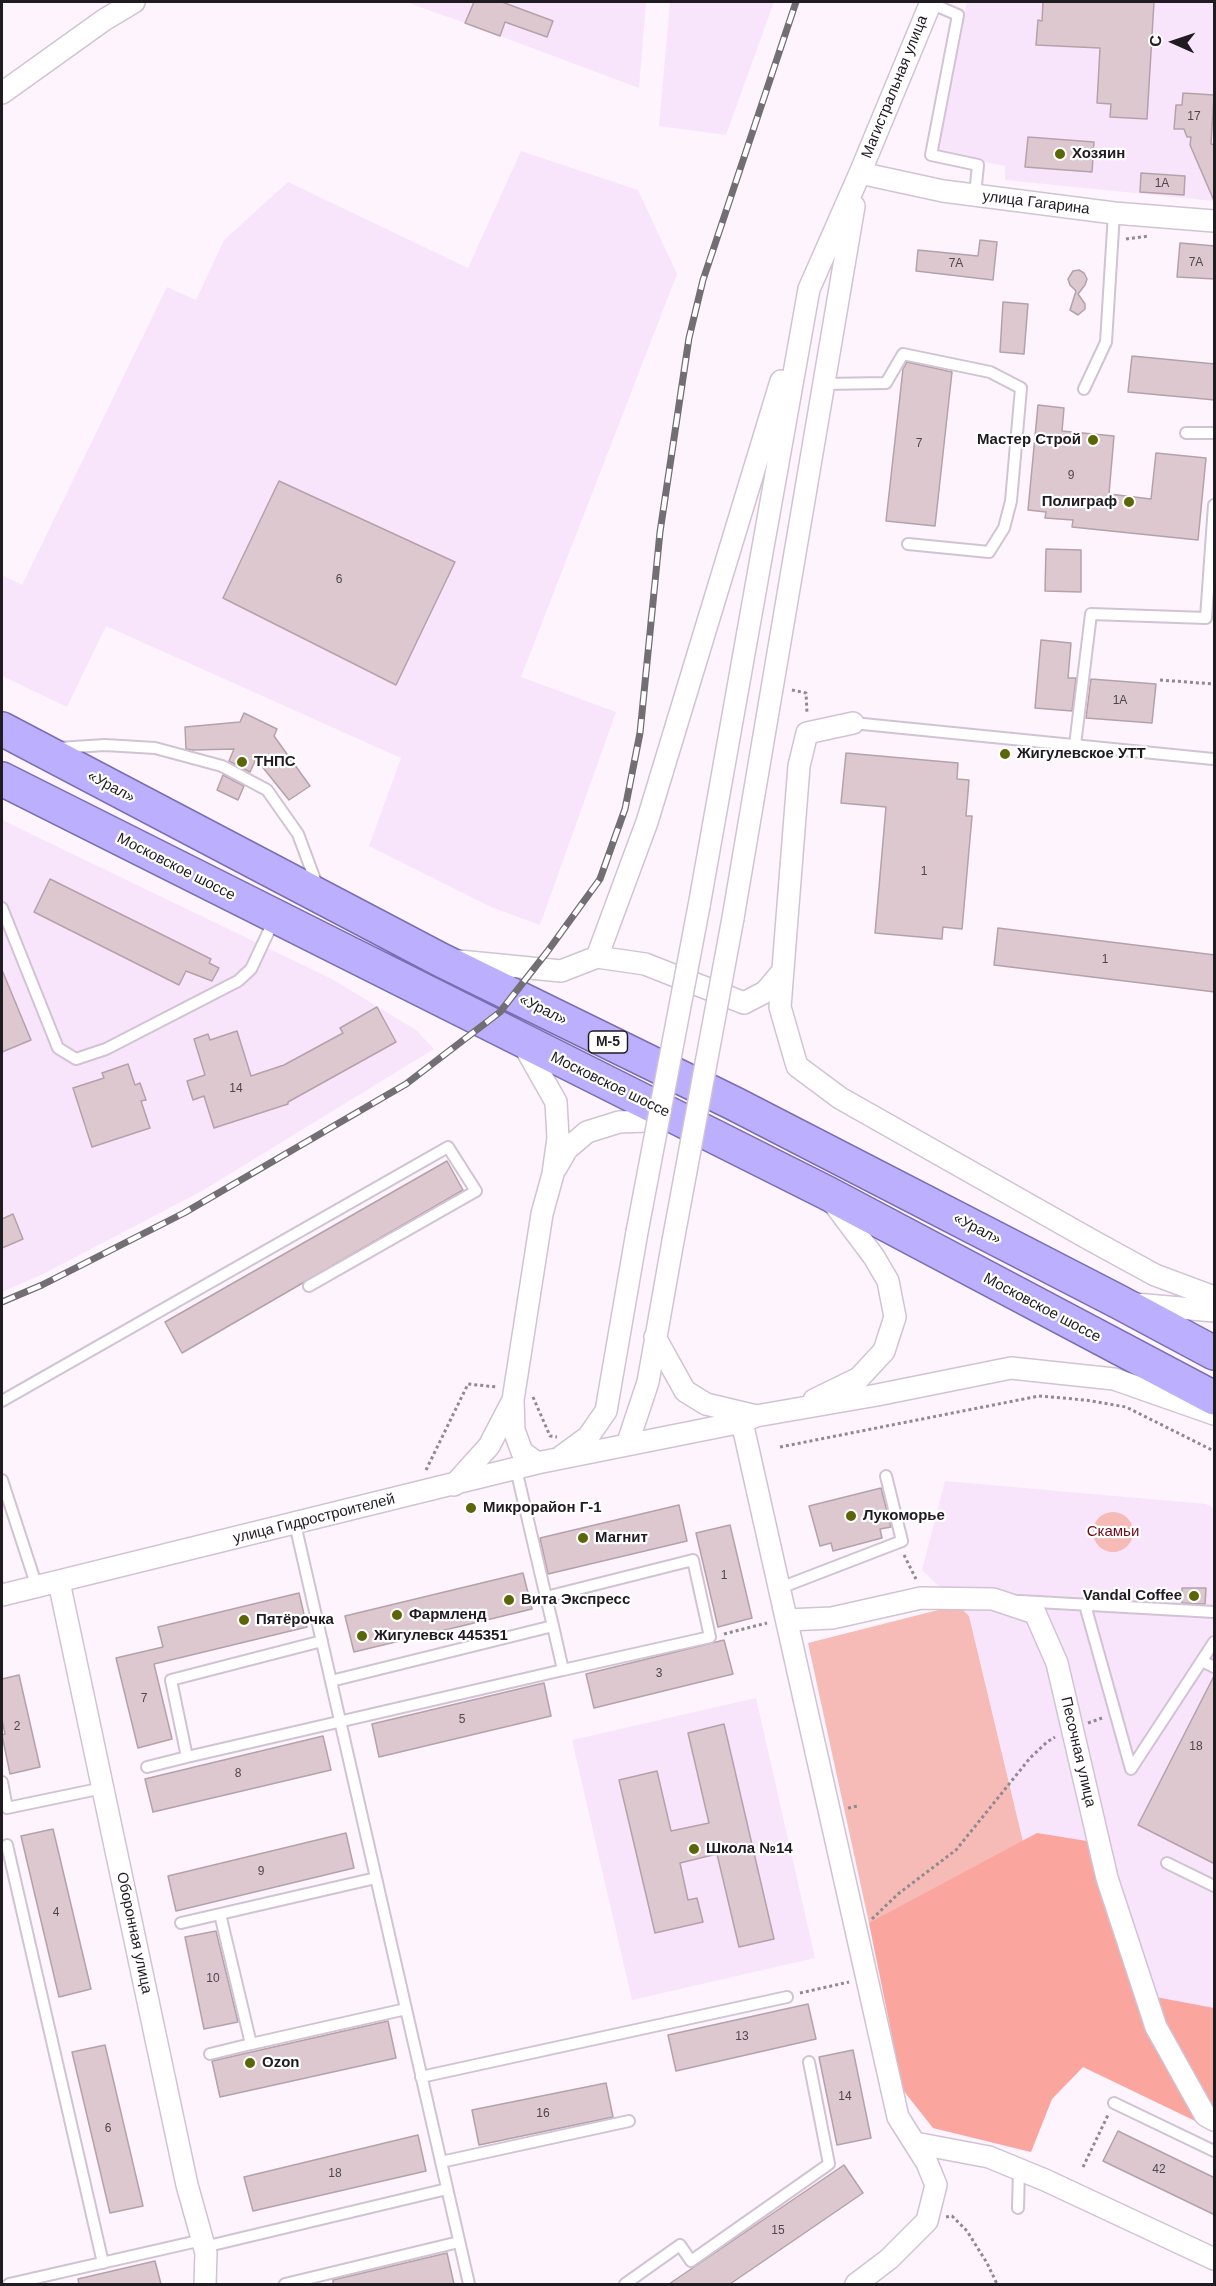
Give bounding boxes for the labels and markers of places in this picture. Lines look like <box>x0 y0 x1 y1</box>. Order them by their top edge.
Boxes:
place label: Хозяин <box>1072 145 1125 163</box>
marker: Хозяин <box>1053 147 1067 161</box>
place label: Мастер Строй <box>977 431 1081 449</box>
marker: Мастер Строй <box>1086 433 1100 447</box>
place label: Полиграф <box>1042 493 1117 511</box>
marker: Полиграф <box>1122 495 1136 509</box>
place label: Жигулевское УТТ <box>1017 745 1146 763</box>
marker: Жигулевское УТТ <box>998 747 1012 761</box>
place label: ТНПС <box>254 753 296 771</box>
marker: ТНПС <box>235 755 249 769</box>
place label: Микрорайон Г-1 <box>483 1499 602 1517</box>
marker: Микрорайон Г-1 <box>464 1501 478 1515</box>
place label: Лукоморье <box>863 1507 945 1525</box>
marker: Лукоморье <box>844 1509 858 1523</box>
place label: Магнит <box>595 1529 648 1547</box>
marker: Магнит <box>576 1531 590 1545</box>
place label: Vandal Coffee <box>1083 1587 1182 1605</box>
marker: Vandal Coffee <box>1187 1589 1201 1603</box>
place label: Вита Экспресс <box>521 1591 630 1609</box>
marker: Вита Экспресс <box>502 1593 516 1607</box>
place label: Фармленд <box>409 1606 486 1624</box>
marker: Фармленд <box>390 1608 404 1622</box>
place label: Пятёрочка <box>256 1611 334 1629</box>
marker: Пятёрочка <box>237 1613 251 1627</box>
place label: Жигулевск 445351 <box>374 1627 508 1645</box>
marker: Жигулевск 445351 <box>355 1629 369 1643</box>
place label: Школа №14 <box>706 1840 793 1858</box>
marker: Школа №14 <box>687 1842 701 1856</box>
place label: Ozon <box>262 2054 299 2072</box>
marker: Ozon <box>243 2056 257 2070</box>

